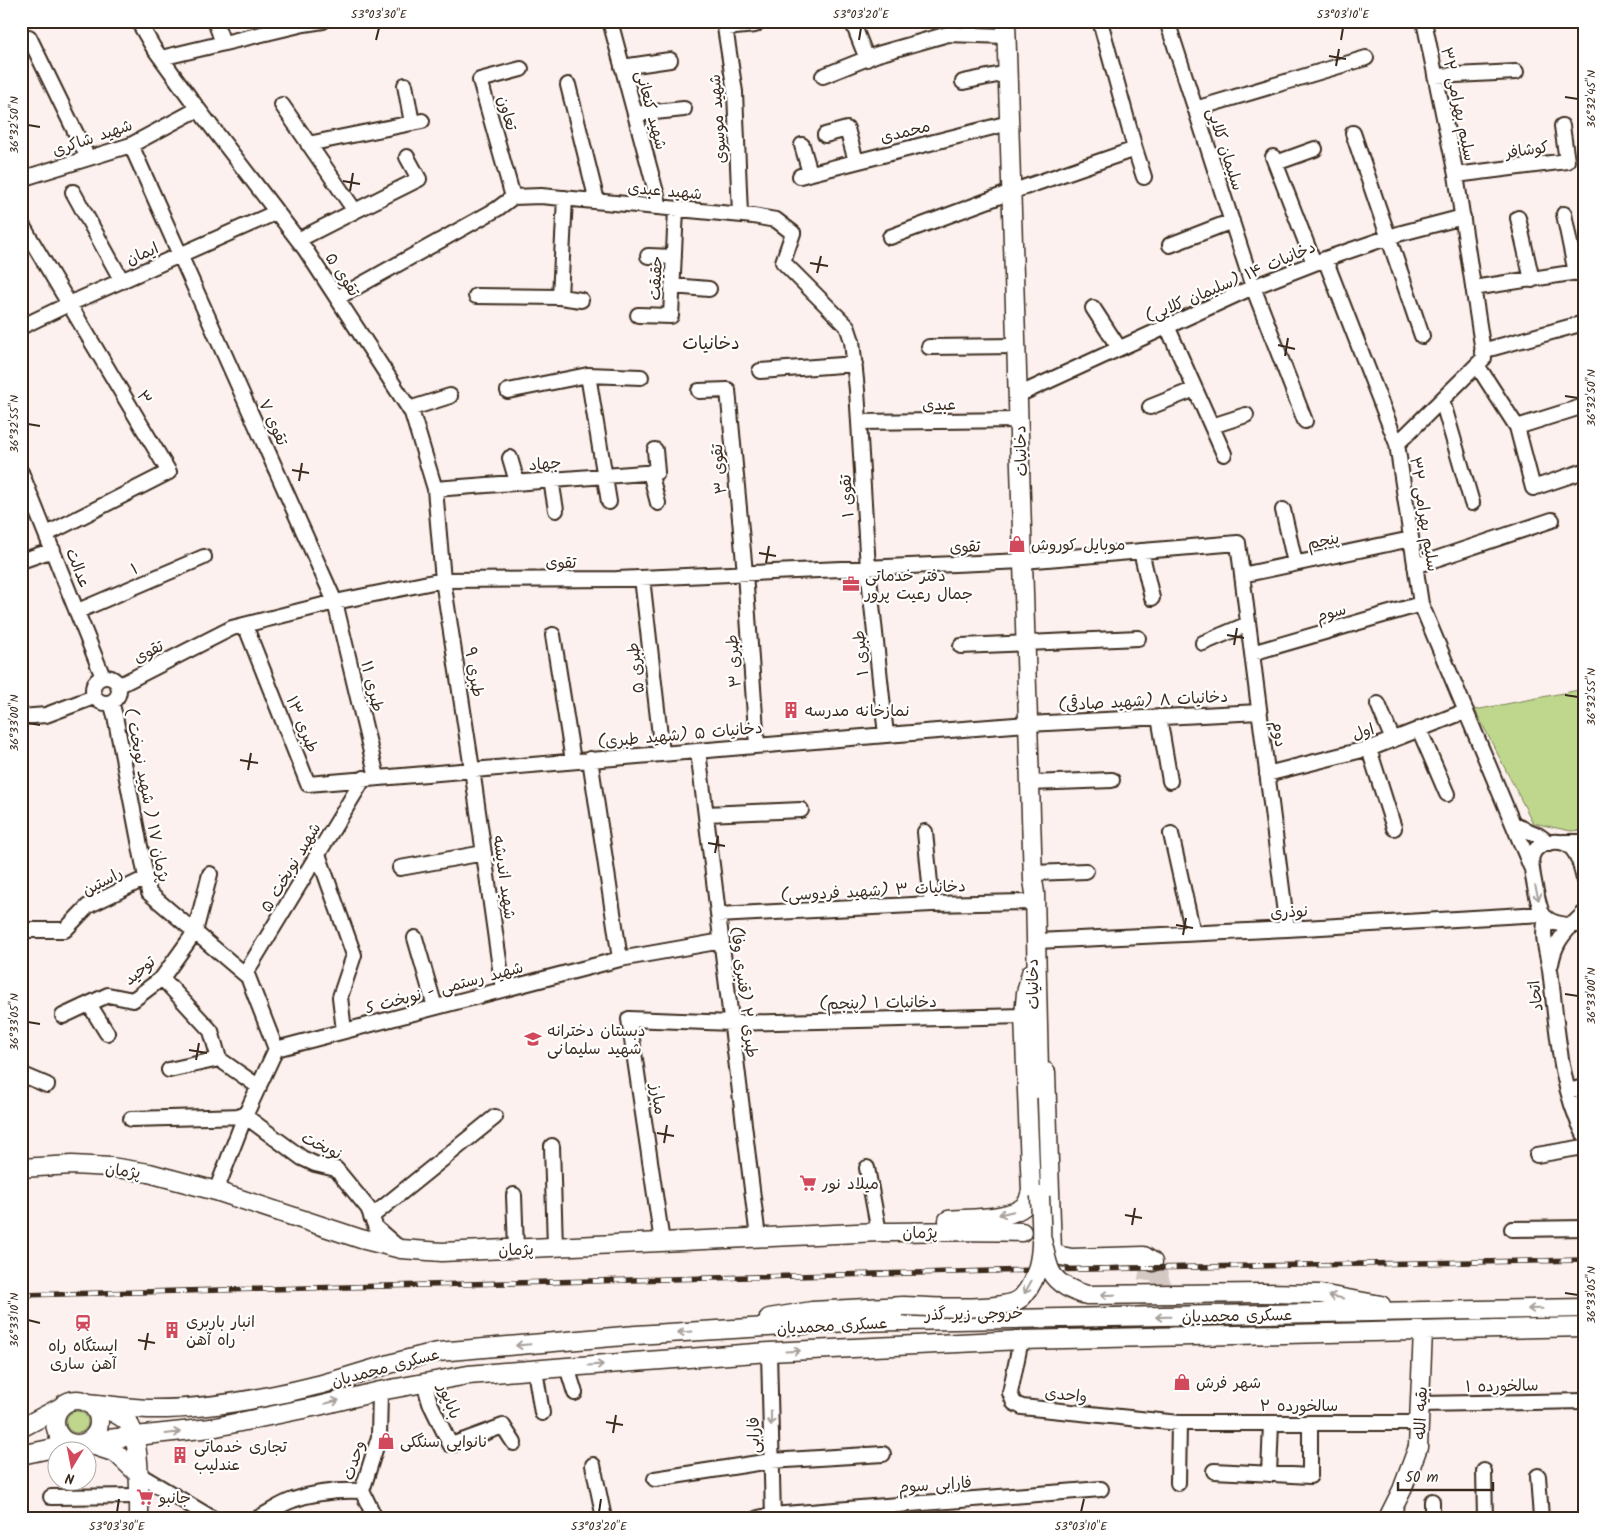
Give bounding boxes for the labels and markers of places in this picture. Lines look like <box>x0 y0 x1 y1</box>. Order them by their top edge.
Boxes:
place label: موبایل کوروش <box>1031 533 1125 558</box>
shop icon: موبایل کوروش <box>1007 534 1027 554</box>
place label: دفتر خدماتی جمال رعیت پرور <box>863 564 973 607</box>
office icon: دفتر خدماتی جمال رعیت پرور <box>841 574 861 594</box>
place label: نمازخانه مدرسه <box>805 699 909 724</box>
building icon: نمازخانه مدرسه <box>781 700 801 720</box>
place label: دبستان دخترانه شهید سلیمانی <box>547 1019 646 1062</box>
school or university icon: دبستان دخترانه شهید سلیمانی <box>523 1029 543 1049</box>
place label: میلاد نور <box>821 1172 879 1197</box>
supermarket icon: میلاد نور <box>798 1173 818 1193</box>
place label: انبار باربری راه آهن <box>186 1310 255 1353</box>
station icon: ایستگاه راه آهن ساری <box>73 1313 93 1333</box>
building icon: انبار باربری راه آهن <box>162 1320 182 1340</box>
place label: ایستگاه راه آهن ساری <box>48 1334 118 1377</box>
place label: شهر فرش <box>1196 1371 1261 1396</box>
shop icon: شهر فرش <box>1172 1372 1192 1392</box>
place label: نانوایی سنگکی <box>400 1430 488 1455</box>
shop icon: نانوایی سنگکی <box>376 1431 396 1451</box>
place label: تجاری خدماتی عندلیب <box>194 1435 287 1478</box>
building icon: تجاری خدماتی عندلیب <box>170 1445 190 1465</box>
place label: جانبو <box>157 1486 191 1511</box>
supermarket icon: جانبو <box>135 1487 155 1507</box>

